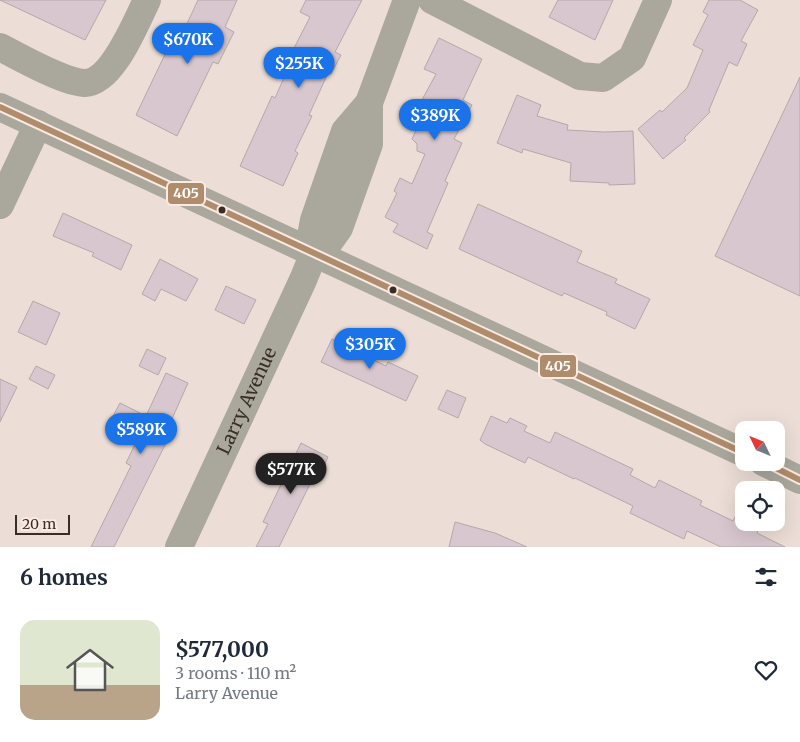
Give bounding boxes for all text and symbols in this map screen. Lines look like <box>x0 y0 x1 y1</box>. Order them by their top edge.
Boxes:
pin: $670K <box>153 22 223 65</box>
text: $670K <box>163 29 213 49</box>
pin: $255K <box>264 46 334 89</box>
text: $255K <box>275 53 323 73</box>
pin: $389K <box>400 98 470 141</box>
text: $389K <box>410 105 460 125</box>
line badge: 405 <box>167 182 205 205</box>
text: 405 <box>173 184 199 202</box>
unlabelled marker <box>217 205 227 215</box>
unlabelled marker <box>388 285 398 295</box>
pin: $305K <box>335 328 405 370</box>
text: $305K <box>345 334 395 354</box>
street label: Larry Avenue <box>212 343 281 458</box>
line badge: 405 <box>539 354 577 378</box>
text: 405 <box>545 357 571 375</box>
pin: $589K <box>106 412 176 455</box>
text: $589K <box>116 419 166 439</box>
north arrow <box>735 421 785 471</box>
map controls <box>735 421 785 531</box>
pin: $577K <box>256 452 326 495</box>
text: $577K <box>266 459 316 479</box>
button: locate <box>735 481 785 531</box>
scale bar <box>15 512 70 535</box>
text: 20 m <box>22 515 56 533</box>
icon: filters <box>752 563 780 591</box>
text: 6 homes <box>20 564 108 591</box>
text: $577,000 <box>175 636 269 663</box>
icon: home <box>60 640 120 700</box>
icon: heart <box>752 656 780 684</box>
text: 3 rooms · 110 m² <box>175 663 296 683</box>
text: Larry Avenue <box>175 683 278 703</box>

